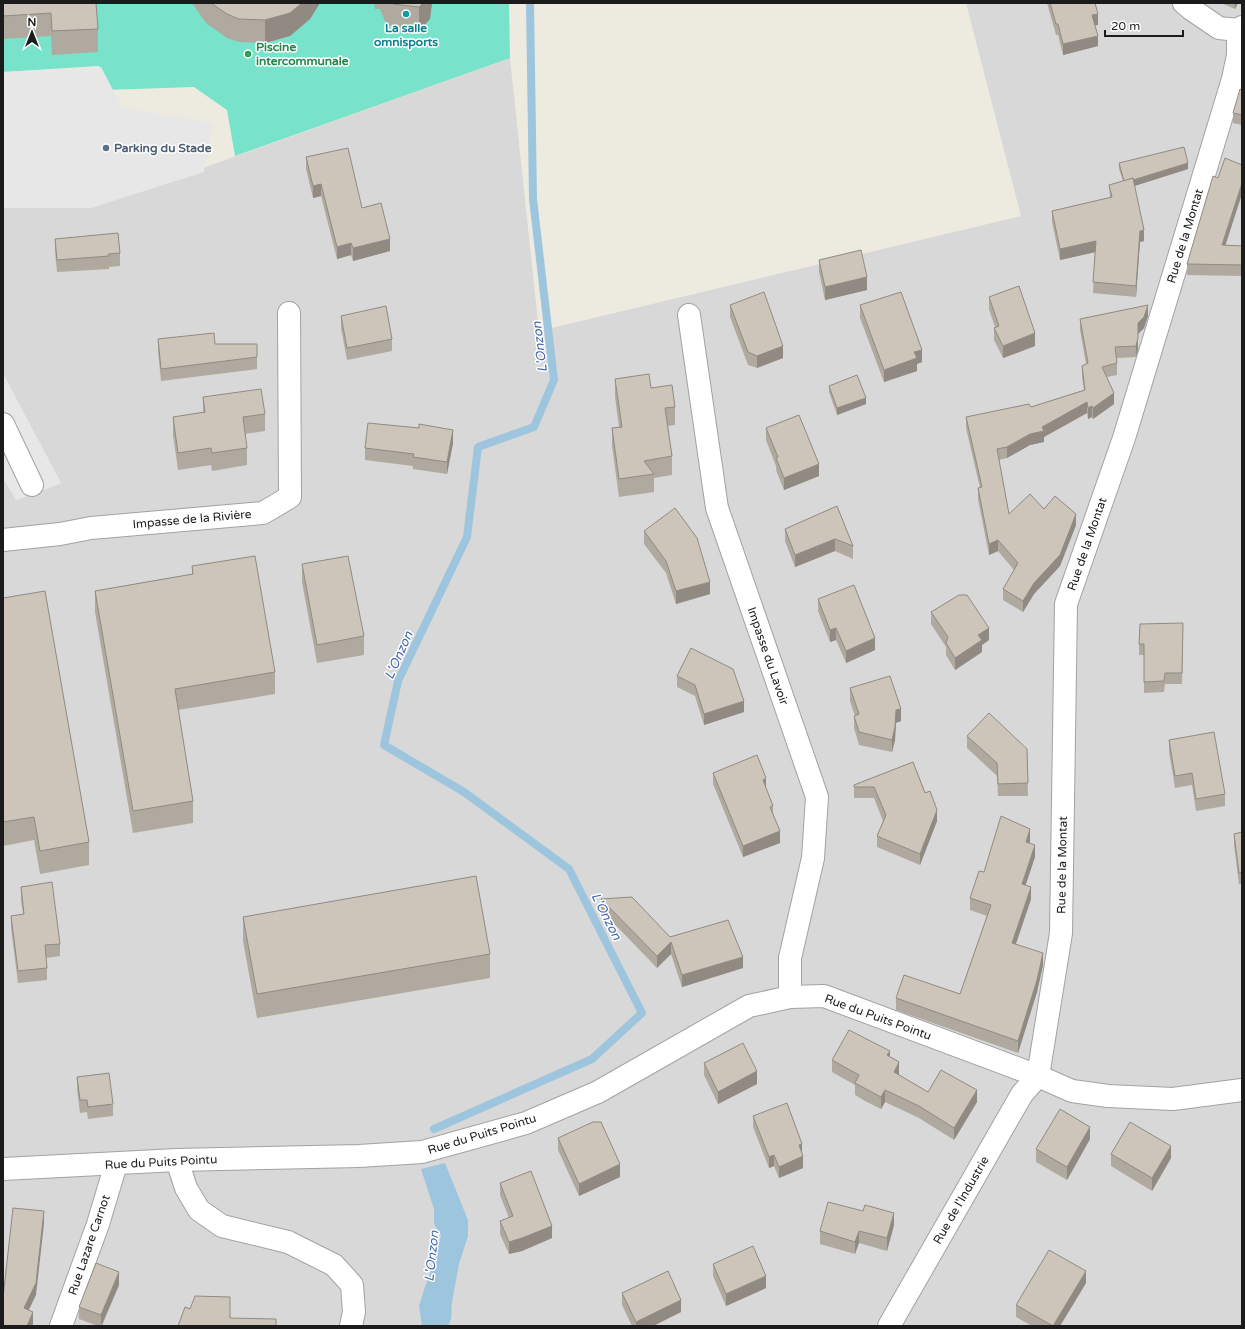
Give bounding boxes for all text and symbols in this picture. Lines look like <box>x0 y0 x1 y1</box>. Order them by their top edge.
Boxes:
marker: La salle omnisports <box>401 9 411 19</box>
north arrow <box>12 12 52 52</box>
scale bar <box>1105 12 1183 38</box>
text: N <box>28 16 36 29</box>
text: 20 m <box>1111 19 1140 33</box>
place label: La salle omnisports <box>374 21 438 50</box>
place label: Piscine intercommunale <box>256 40 349 68</box>
marker: Piscine intercommunale <box>243 49 253 59</box>
place label: Parking du Stade <box>114 141 212 156</box>
marker: Parking du Stade <box>101 143 111 153</box>
street label: Rue de la Montat <box>1164 187 1206 285</box>
water label: L'Onzon <box>529 320 551 373</box>
street label: Rue de la Montat <box>1064 495 1110 592</box>
street label: Impasse de la Rivière <box>132 507 252 531</box>
street label: Impasse du Lavoir <box>745 605 791 707</box>
water label: L'Onzon <box>381 628 417 682</box>
street label: Rue de la Montat <box>1054 816 1070 914</box>
water label: L'Onzon <box>587 890 625 944</box>
street label: Rue du Puits Pointu <box>823 991 933 1043</box>
street label: Rue du Puits Pointu <box>426 1111 538 1157</box>
street label: Rue du Puits Pointu <box>104 1152 218 1172</box>
street label: Rue de l'Industrie <box>930 1153 992 1246</box>
street label: Rue Lazare Carnot <box>65 1193 113 1297</box>
water label: L'Onzon <box>421 1229 443 1282</box>

